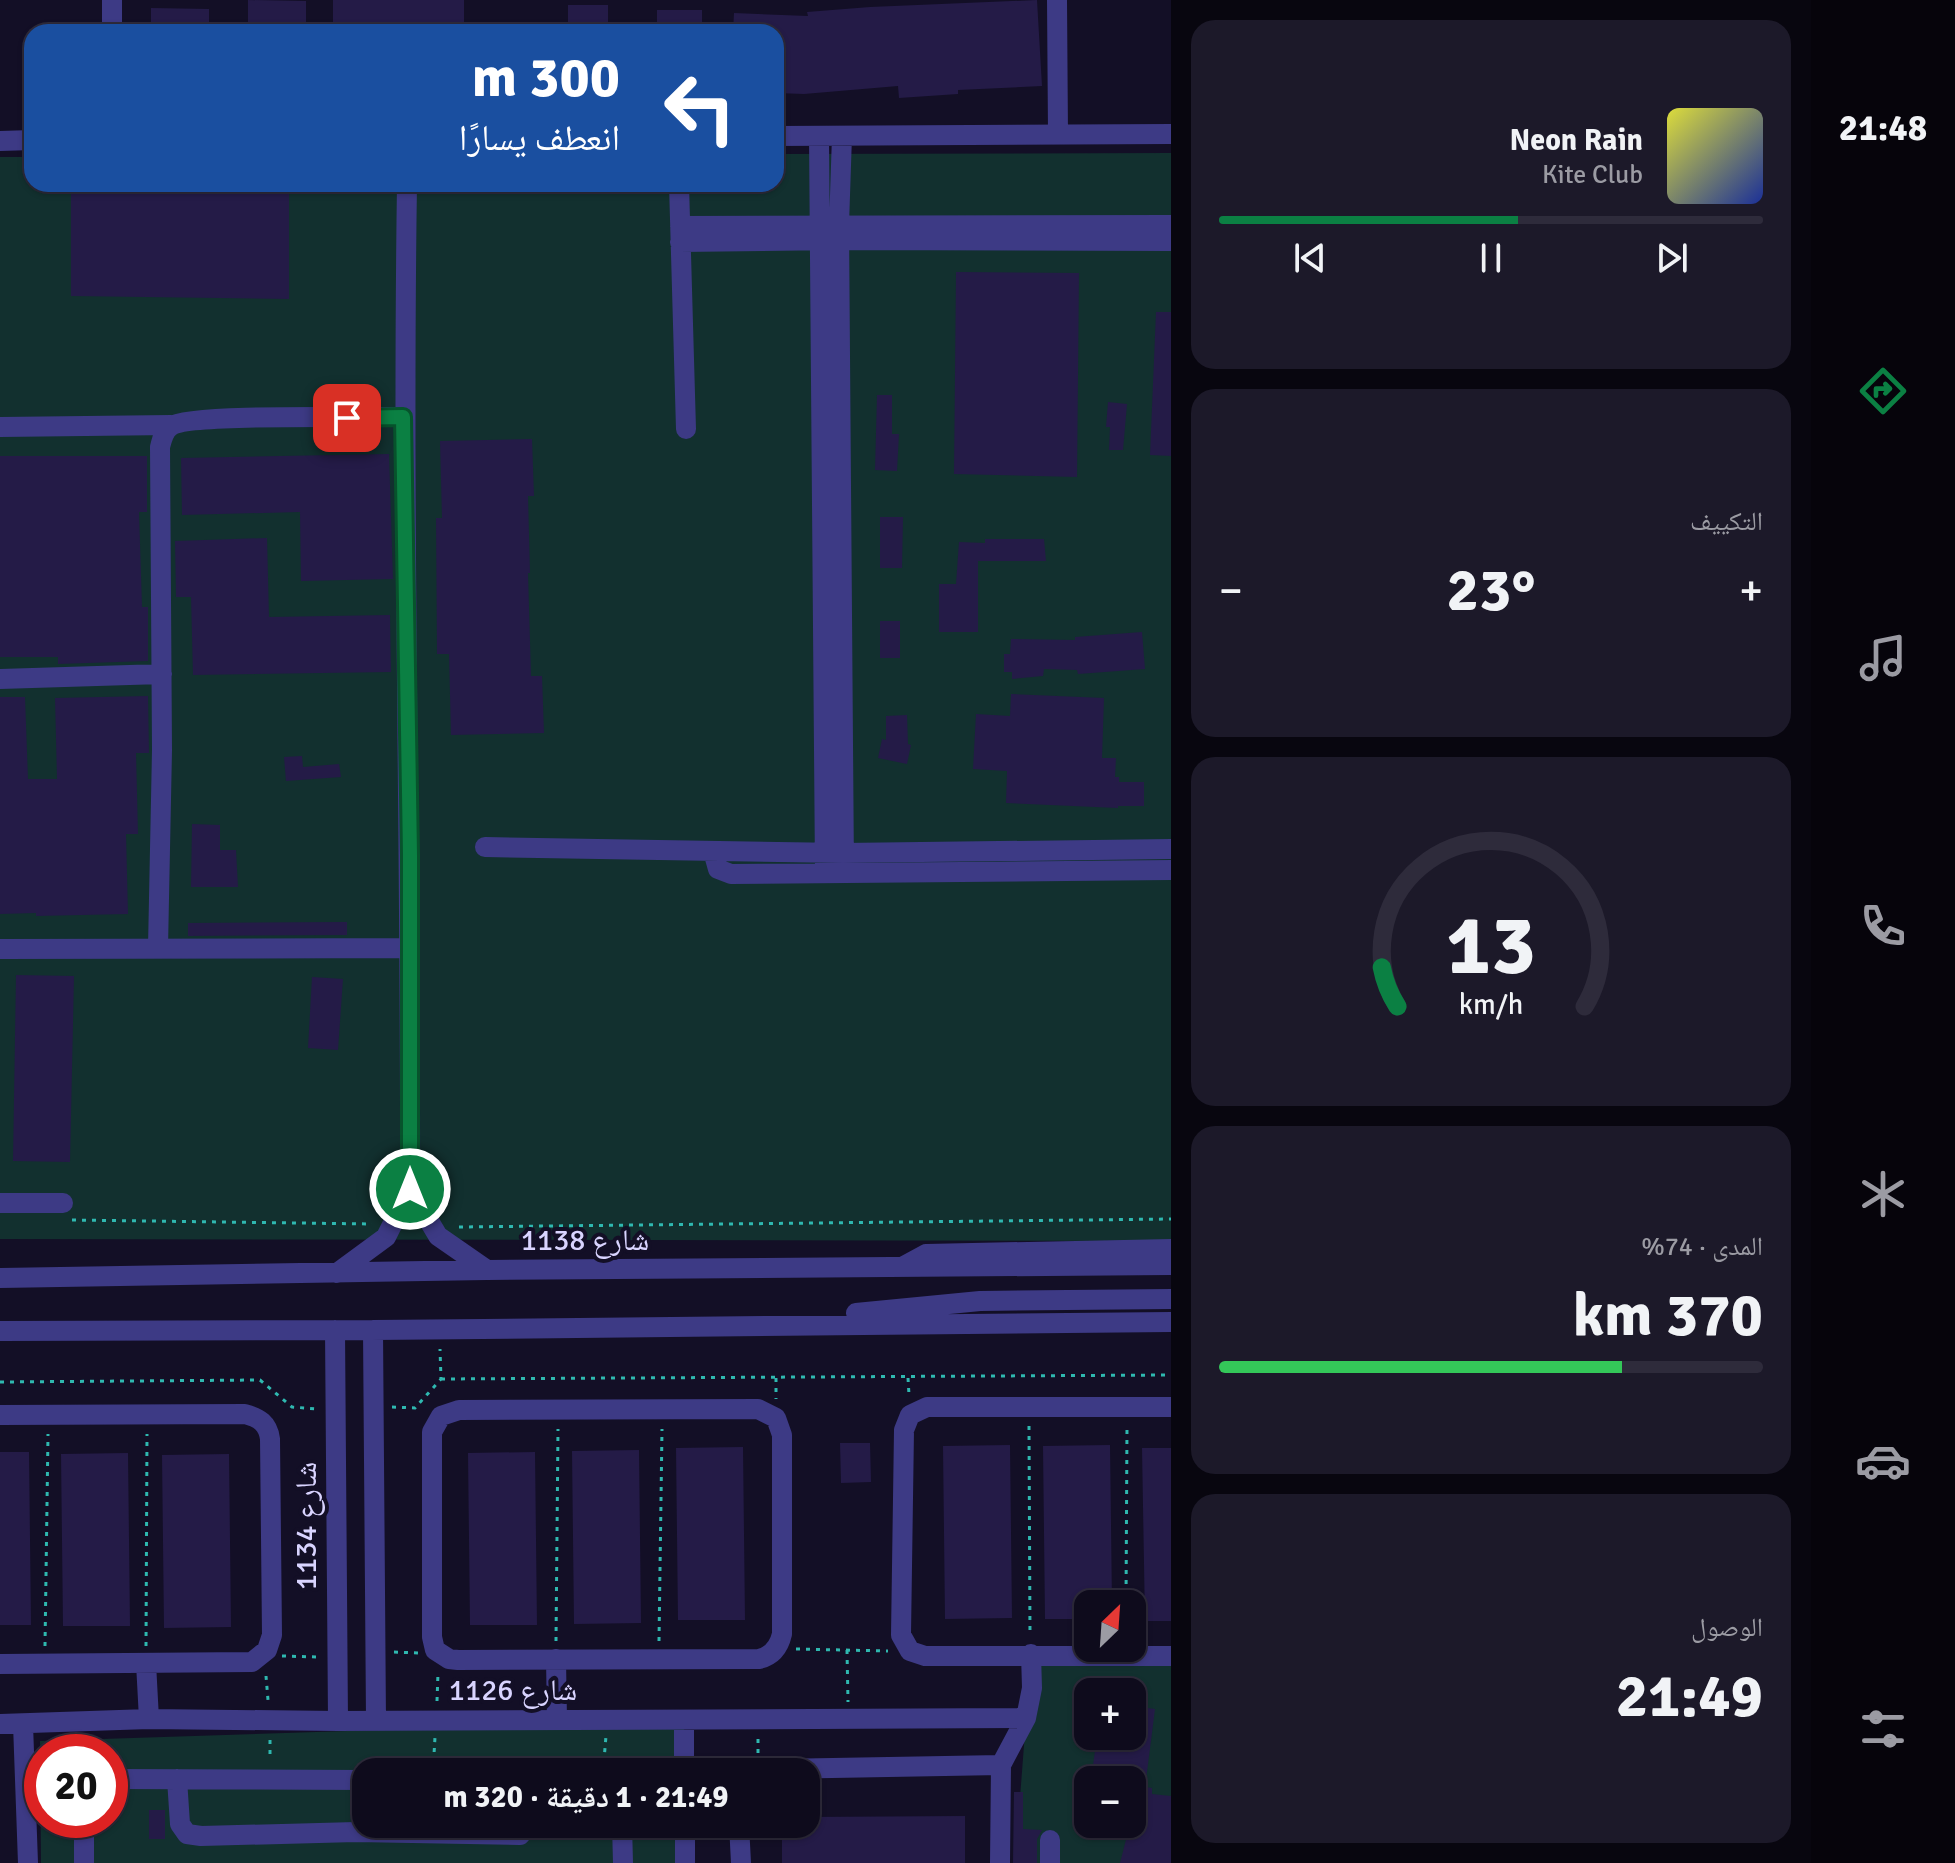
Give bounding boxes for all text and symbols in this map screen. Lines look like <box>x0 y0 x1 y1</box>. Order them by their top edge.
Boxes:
text: 300 m <box>472 43 620 112</box>
icon: left <box>648 56 752 160</box>
text: 21:48 <box>1839 106 1927 151</box>
text: انعطف يسارًا <box>459 116 620 161</box>
text: Neon Rain <box>1509 122 1643 159</box>
text: Kite Club <box>1542 159 1643 191</box>
icon: previous <box>1288 236 1332 280</box>
icon: pause <box>1469 236 1513 280</box>
icon: next <box>1650 236 1694 280</box>
icon: directions <box>1855 363 1911 419</box>
pin <box>313 384 381 452</box>
icon: arrive <box>325 396 369 440</box>
text: التكييف <box>1690 506 1763 538</box>
text: 23° <box>1447 554 1535 628</box>
text: − <box>1219 564 1243 618</box>
text: + <box>1739 564 1763 618</box>
icon: music <box>1855 630 1911 686</box>
text: 13 <box>1446 895 1536 997</box>
icon: phone <box>1855 898 1911 954</box>
text: km/h <box>1459 988 1523 1023</box>
position arrow <box>368 1147 452 1231</box>
icon: climate <box>1855 1166 1911 1222</box>
street label: شارع 1138 <box>521 1222 649 1259</box>
text: المدى · 74% <box>1641 1231 1763 1263</box>
text: 370 km <box>1573 1279 1763 1353</box>
icon: car <box>1855 1433 1911 1489</box>
street label: شارع 1134 <box>288 1462 325 1590</box>
north arrow <box>1074 1590 1146 1662</box>
map controls <box>1074 1590 1146 1838</box>
text: الوصول <box>1691 1612 1763 1644</box>
text: 21:49 <box>1616 1660 1763 1734</box>
street label: شارع 1126 <box>449 1672 577 1709</box>
button: + <box>1074 1678 1146 1750</box>
icon: filters <box>1855 1701 1911 1757</box>
speed limit sign: 20 <box>24 1734 128 1838</box>
button: − <box>1074 1766 1146 1838</box>
text: 21:49 · 1 دقيقة · 320 m <box>443 1779 729 1816</box>

